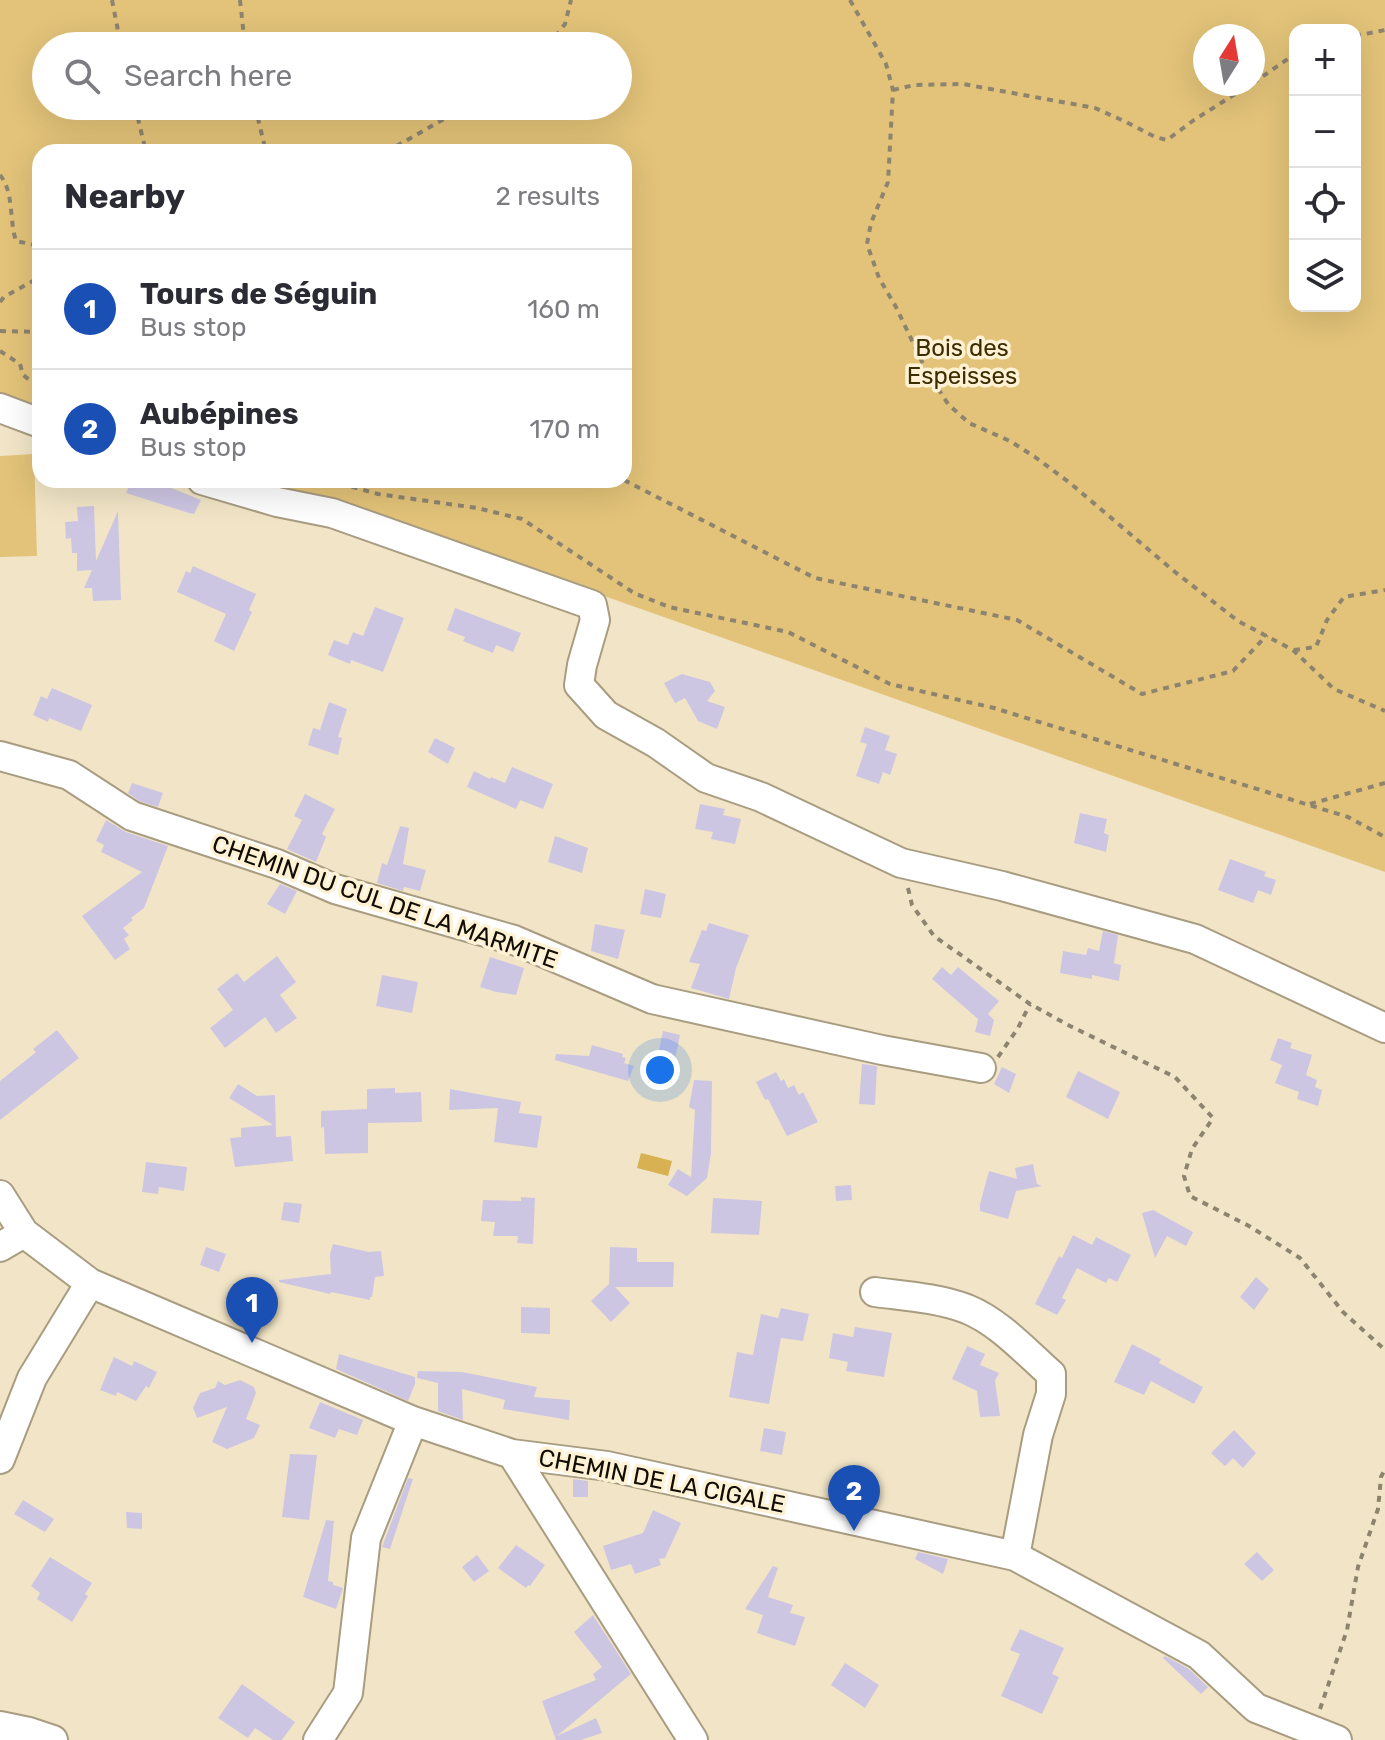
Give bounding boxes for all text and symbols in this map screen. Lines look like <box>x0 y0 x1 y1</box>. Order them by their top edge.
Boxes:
north arrow <box>1193 24 1265 96</box>
map controls <box>1289 24 1361 312</box>
button: + <box>1289 24 1361 96</box>
search box <box>32 32 632 120</box>
icon: search <box>60 54 104 98</box>
text: Search here <box>124 58 292 94</box>
button: − <box>1289 96 1361 168</box>
button: locate <box>1289 168 1361 240</box>
text: Nearby <box>64 176 185 217</box>
text: 2 results <box>496 181 600 212</box>
button: layers <box>1289 240 1361 312</box>
text: Tours de Séguin <box>140 276 377 312</box>
text: 1 <box>84 294 96 325</box>
text: 160 m <box>527 294 600 325</box>
text: Bus stop <box>140 312 246 343</box>
park label: Bois des Espeisses <box>907 334 1017 390</box>
text: Aubépines <box>140 396 299 432</box>
text: 2 <box>82 414 98 445</box>
text: 170 m <box>530 414 600 445</box>
text: Bus stop <box>140 432 246 463</box>
street label: CHEMIN DU CUL DE LA MARMITE <box>209 830 561 974</box>
your location <box>640 1050 680 1090</box>
pin: 1 <box>226 1277 278 1343</box>
street label: CHEMIN DE LA CIGALE <box>536 1443 788 1519</box>
pin: 2 <box>828 1465 880 1531</box>

